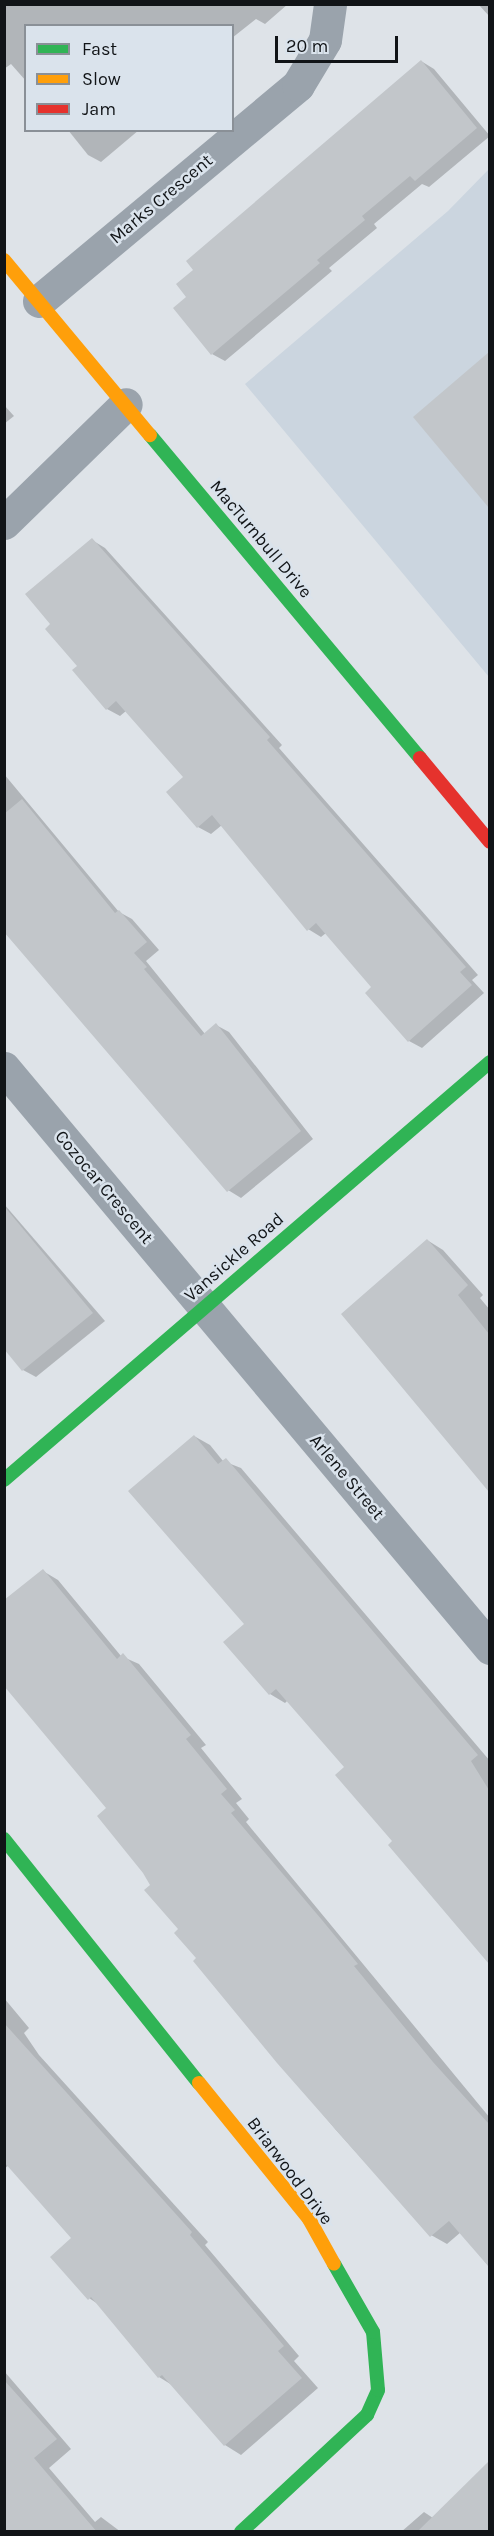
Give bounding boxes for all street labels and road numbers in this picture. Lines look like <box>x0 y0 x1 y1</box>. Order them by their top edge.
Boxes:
street label: Marks Crescent <box>105 150 217 248</box>
street label: MacTurnbull Drive <box>205 476 317 602</box>
street label: Cozocar Crescent <box>50 1126 158 1248</box>
street label: Vansickle Road <box>180 1208 288 1306</box>
street label: Arlene Street <box>305 1430 389 1524</box>
street label: Briarwood Drive <box>243 2113 337 2229</box>

